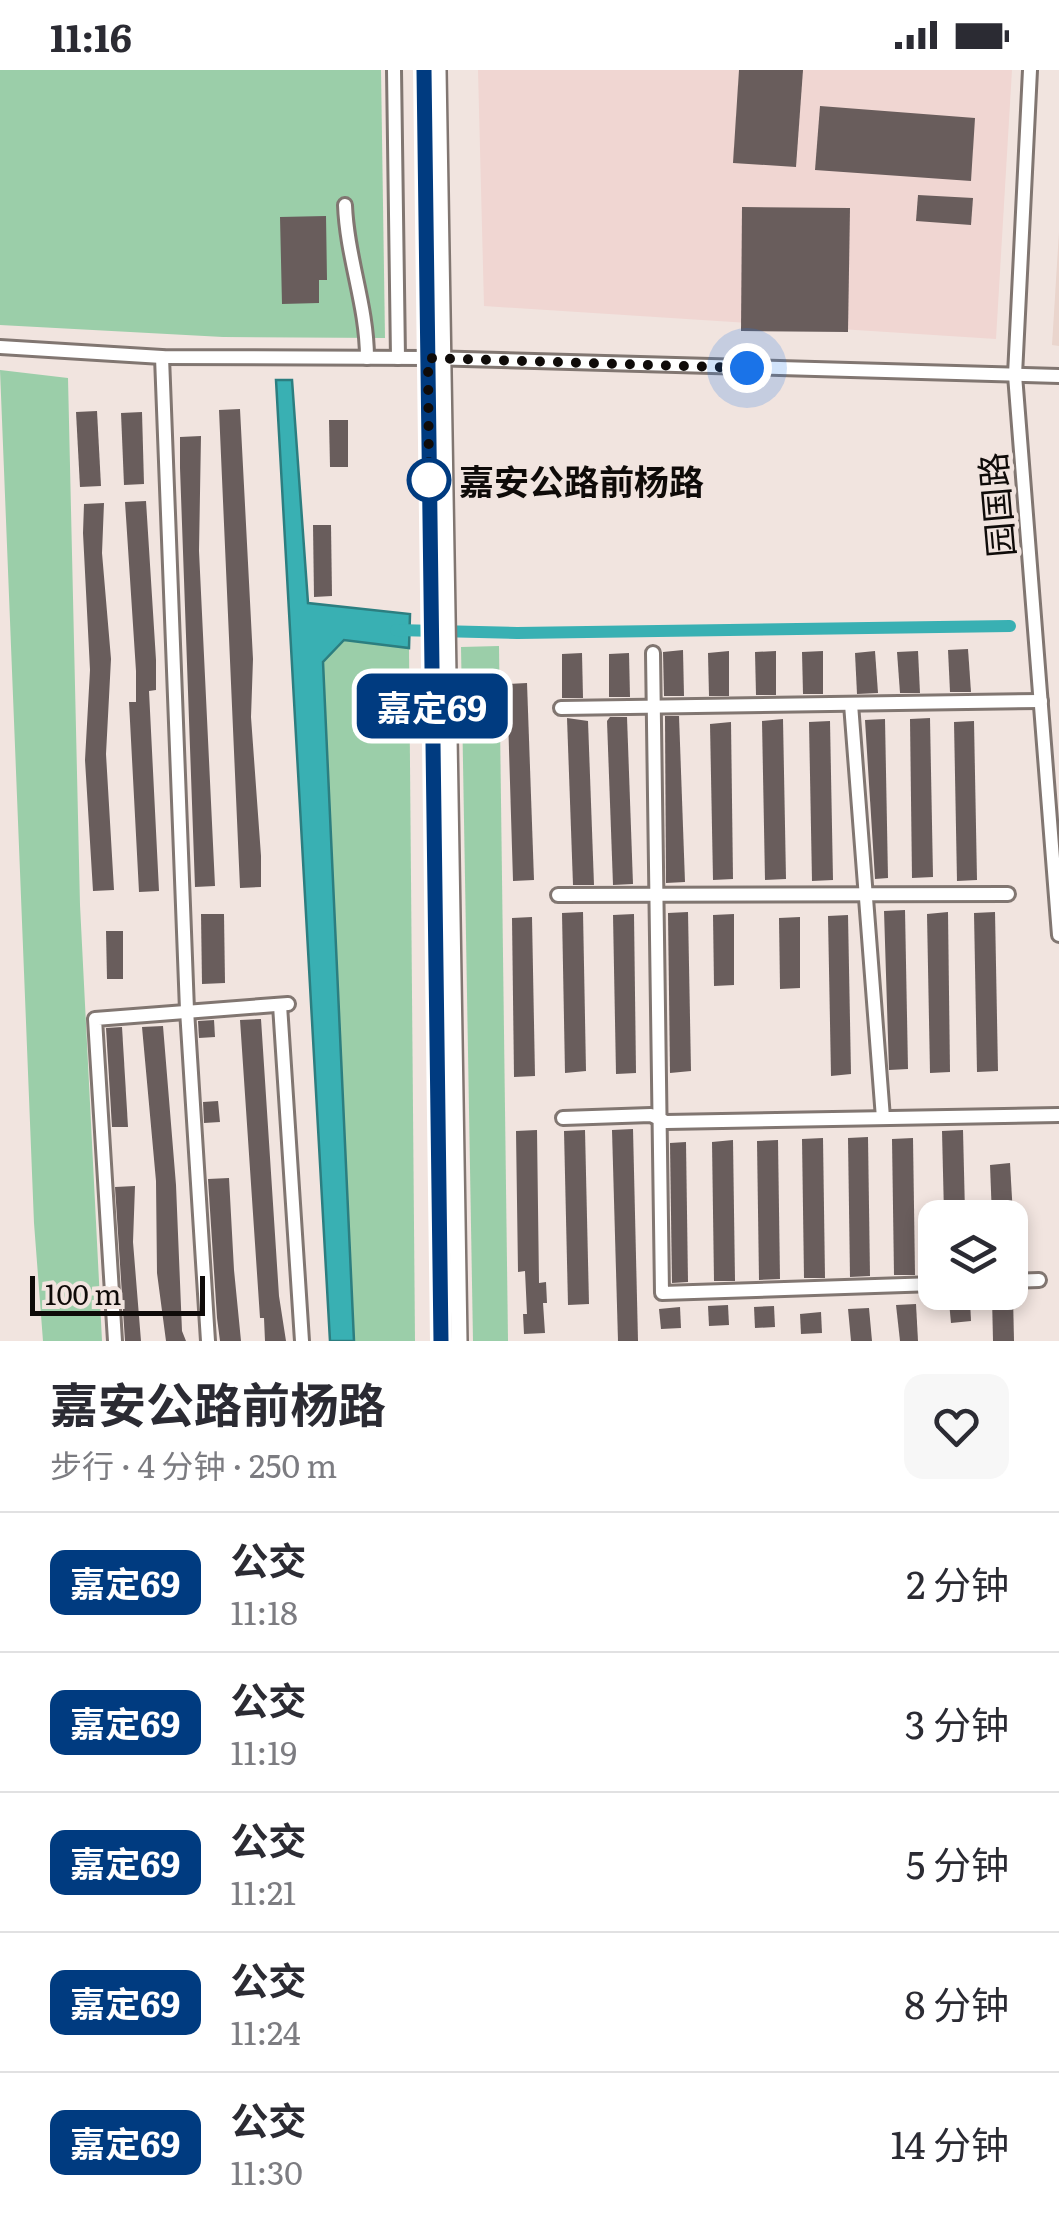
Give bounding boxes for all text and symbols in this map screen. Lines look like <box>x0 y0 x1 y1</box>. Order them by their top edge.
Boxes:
text: 11:16 <box>50 7 132 64</box>
your location <box>722 343 772 393</box>
street label: 园国路 <box>965 450 1025 560</box>
place label: 嘉安公路前杨路 <box>459 454 704 506</box>
marker: 嘉安公路前杨路 <box>408 459 450 501</box>
line badge: 嘉定69 <box>362 674 502 738</box>
text: 嘉定69 <box>377 680 487 732</box>
map controls <box>918 1200 1028 1310</box>
button: layers <box>918 1200 1028 1310</box>
scale bar <box>30 1271 205 1316</box>
text: 100 m <box>45 1272 122 1314</box>
text: 嘉安公路前杨路 <box>50 1367 386 1438</box>
button: heart <box>904 1374 1009 1479</box>
text: 步行 · 4 分钟 · 250 m <box>50 1440 337 1488</box>
text: 公交 <box>231 1530 307 1587</box>
text: 2 分钟 <box>906 1554 1009 1611</box>
text: 嘉定69 <box>70 1556 181 1608</box>
text: 11:18 <box>231 1587 298 1635</box>
text: 公交 <box>231 1670 307 1727</box>
text: 3 分钟 <box>905 1694 1009 1751</box>
text: 嘉定69 <box>70 1696 181 1748</box>
text: 11:19 <box>231 1727 297 1775</box>
text: 公交 <box>231 1810 307 1867</box>
text: 5 分钟 <box>906 1834 1009 1891</box>
text: 嘉定69 <box>70 1836 181 1888</box>
text: 11:21 <box>231 1867 296 1915</box>
text: 公交 <box>231 1950 307 2007</box>
text: 8 分钟 <box>904 1974 1009 2031</box>
text: 嘉定69 <box>70 1976 181 2028</box>
text: 11:24 <box>231 2007 301 2055</box>
text: 公交 <box>231 2090 307 2147</box>
text: 14 分钟 <box>891 2114 1009 2171</box>
text: 嘉定69 <box>70 2116 181 2168</box>
text: 11:30 <box>231 2147 303 2195</box>

